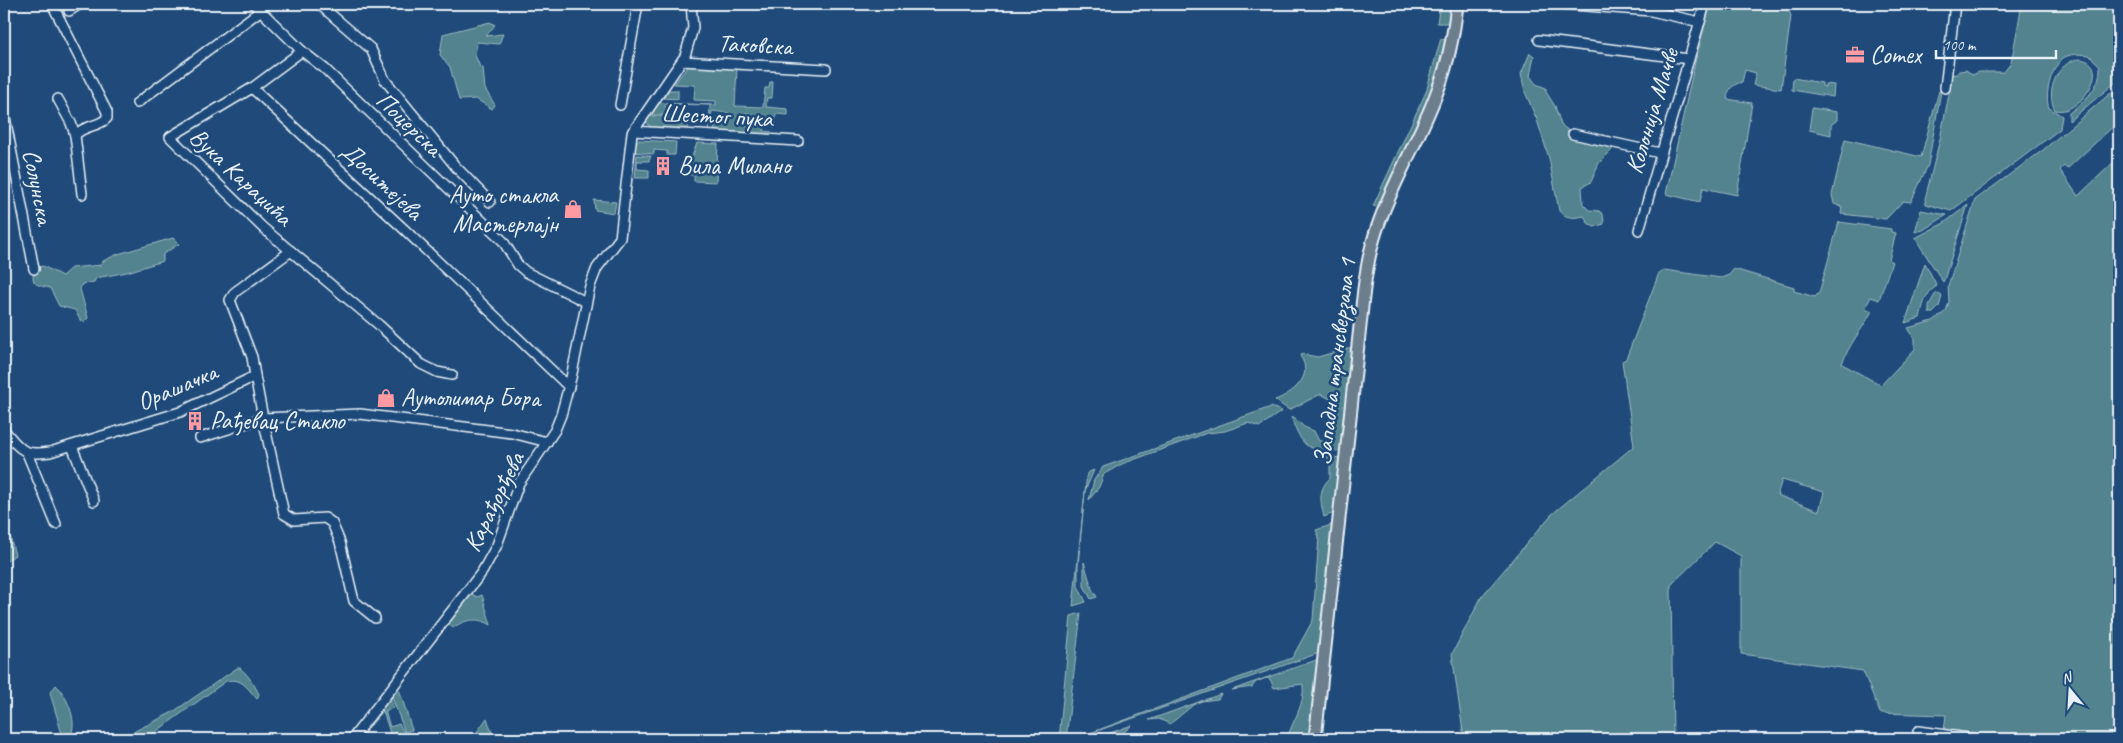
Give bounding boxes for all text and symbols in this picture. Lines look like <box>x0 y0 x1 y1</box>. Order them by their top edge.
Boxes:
street label: Таковска <box>717 27 796 63</box>
scale bar <box>1936 28 2056 60</box>
text: 100 m <box>1943 36 1977 55</box>
place label: Comex <box>1870 39 1924 71</box>
street label: Колонија Мачве <box>1618 43 1687 178</box>
office icon: Comex <box>1844 44 1866 66</box>
street label: Поцерска <box>369 84 451 165</box>
street label: Шестог пука <box>660 97 776 135</box>
street label: Вука Караџића <box>183 121 301 234</box>
street label: Доситејева <box>334 135 431 228</box>
street label: Солунска <box>15 147 61 230</box>
place label: Вила Милано <box>678 150 794 182</box>
building icon: Вила Милано <box>652 155 674 177</box>
place label: Ауто стакла Мастерлајн <box>449 179 560 240</box>
shop icon: Ауто стакла Мастерлајн <box>562 198 584 220</box>
street label: Западна трансверзала 1 <box>1306 255 1365 468</box>
street label: Орашачка <box>132 355 224 418</box>
place label: Аутолимар Бора <box>401 382 543 414</box>
shop icon: Аутолимар Бора <box>375 387 397 409</box>
place label: Рађевац Стакло <box>210 405 346 437</box>
building icon: Рађевац Стакло <box>184 410 206 432</box>
street label: Карађорђева <box>456 445 533 557</box>
north arrow <box>2046 666 2096 716</box>
text: N <box>2059 668 2075 688</box>

